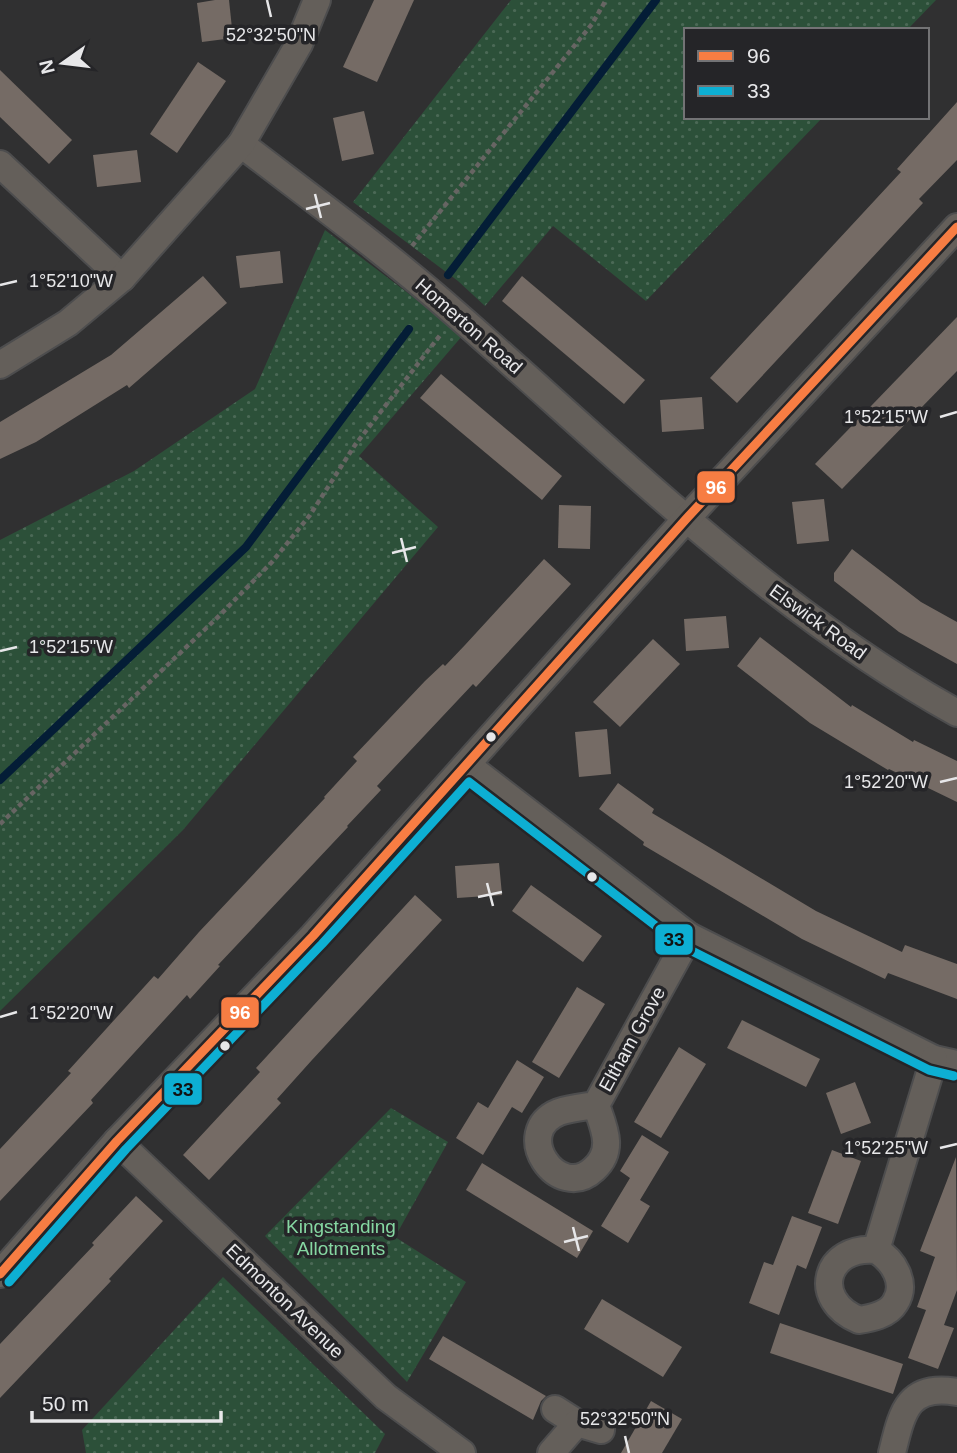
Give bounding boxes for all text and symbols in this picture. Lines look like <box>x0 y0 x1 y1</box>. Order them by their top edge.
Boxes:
text: 52°32'50"N <box>226 25 316 45</box>
north arrow <box>28 28 98 98</box>
legend <box>684 28 929 119</box>
text: 96 <box>747 44 770 67</box>
text: N <box>35 58 59 76</box>
text: 33 <box>747 79 770 102</box>
text: 1°52'10"W <box>29 271 113 291</box>
street label: Homerton Road <box>411 274 527 378</box>
text: 1°52'15"W <box>844 407 928 427</box>
line badge: 96 <box>696 470 736 504</box>
text: 96 <box>705 477 727 498</box>
street label: Elswick Road <box>766 580 870 664</box>
text: 1°52'15"W <box>29 637 113 657</box>
unlabelled marker <box>484 730 498 744</box>
text: 1°52'20"W <box>844 772 928 792</box>
unlabelled marker <box>585 870 599 884</box>
line badge: 33 <box>654 923 694 956</box>
text: 33 <box>663 929 685 950</box>
street label: Eltham Grove <box>595 983 669 1095</box>
line badge: 96 <box>220 996 260 1029</box>
text: 96 <box>229 1002 251 1023</box>
text: 1°52'20"W <box>29 1003 113 1023</box>
unlabelled marker <box>218 1039 232 1053</box>
line badge: 33 <box>163 1072 203 1106</box>
text: 33 <box>172 1079 194 1100</box>
text: 1°52'25"W <box>844 1138 928 1158</box>
park label: Kingstanding Allotments <box>286 1216 396 1259</box>
street label: Edmonton Avenue <box>222 1240 348 1362</box>
scale bar <box>32 1380 220 1424</box>
text: 50 m <box>42 1392 89 1415</box>
text: 52°32'50"N <box>580 1409 670 1429</box>

